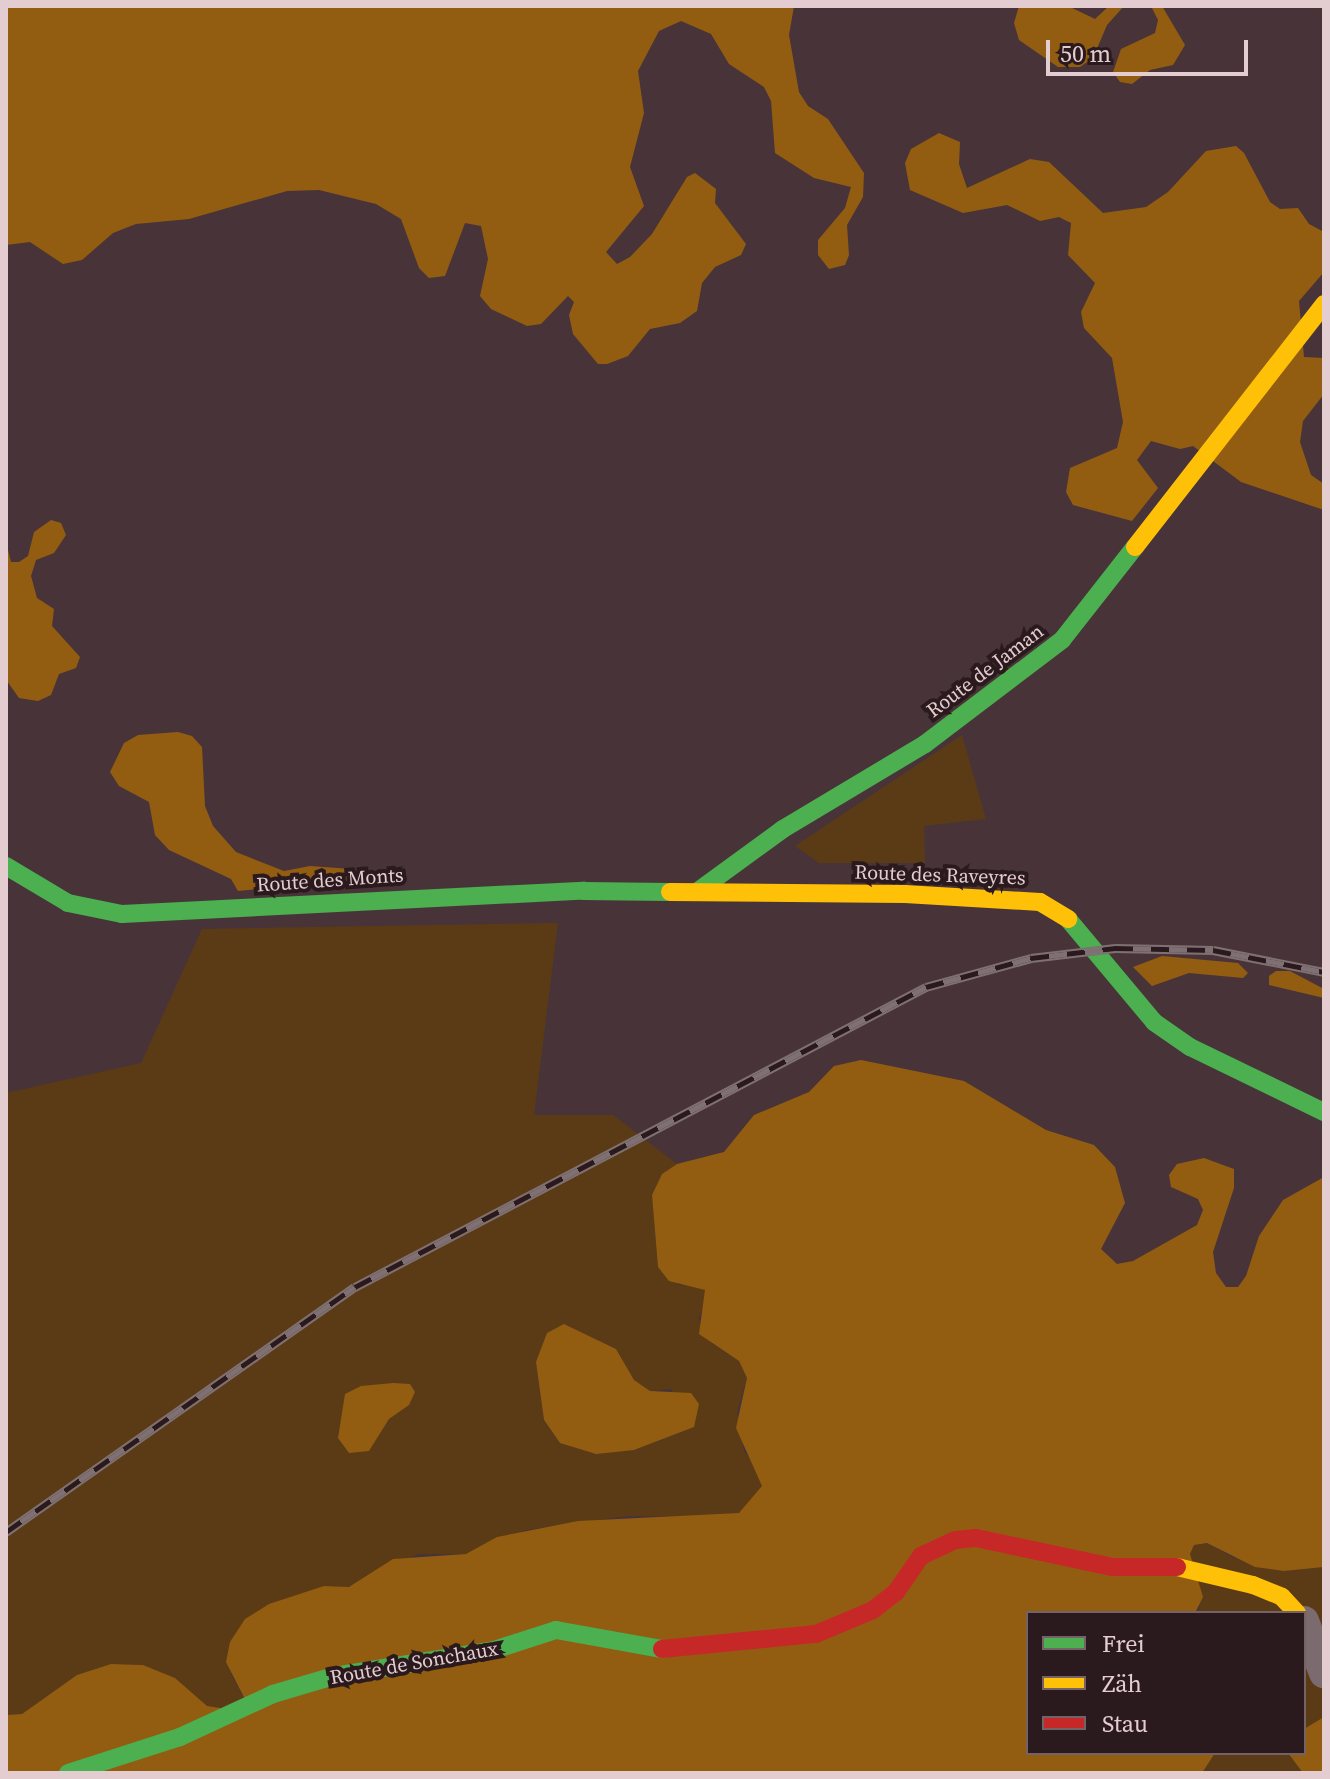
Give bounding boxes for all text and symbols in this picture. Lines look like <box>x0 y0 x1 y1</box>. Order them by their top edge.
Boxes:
scale bar <box>1050 24 1252 74</box>
text: 50 m <box>1060 37 1111 70</box>
street label: Route de Jaman <box>922 619 1048 723</box>
street label: Route des Raveyres <box>854 860 1026 890</box>
street label: Route des Monts <box>256 863 404 897</box>
legend <box>1026 1611 1306 1755</box>
text: Frei <box>1102 1627 1145 1660</box>
street label: Route de Sonchaux <box>328 1636 500 1690</box>
text: Zäh <box>1102 1667 1142 1700</box>
text: Stau <box>1102 1707 1148 1740</box>

